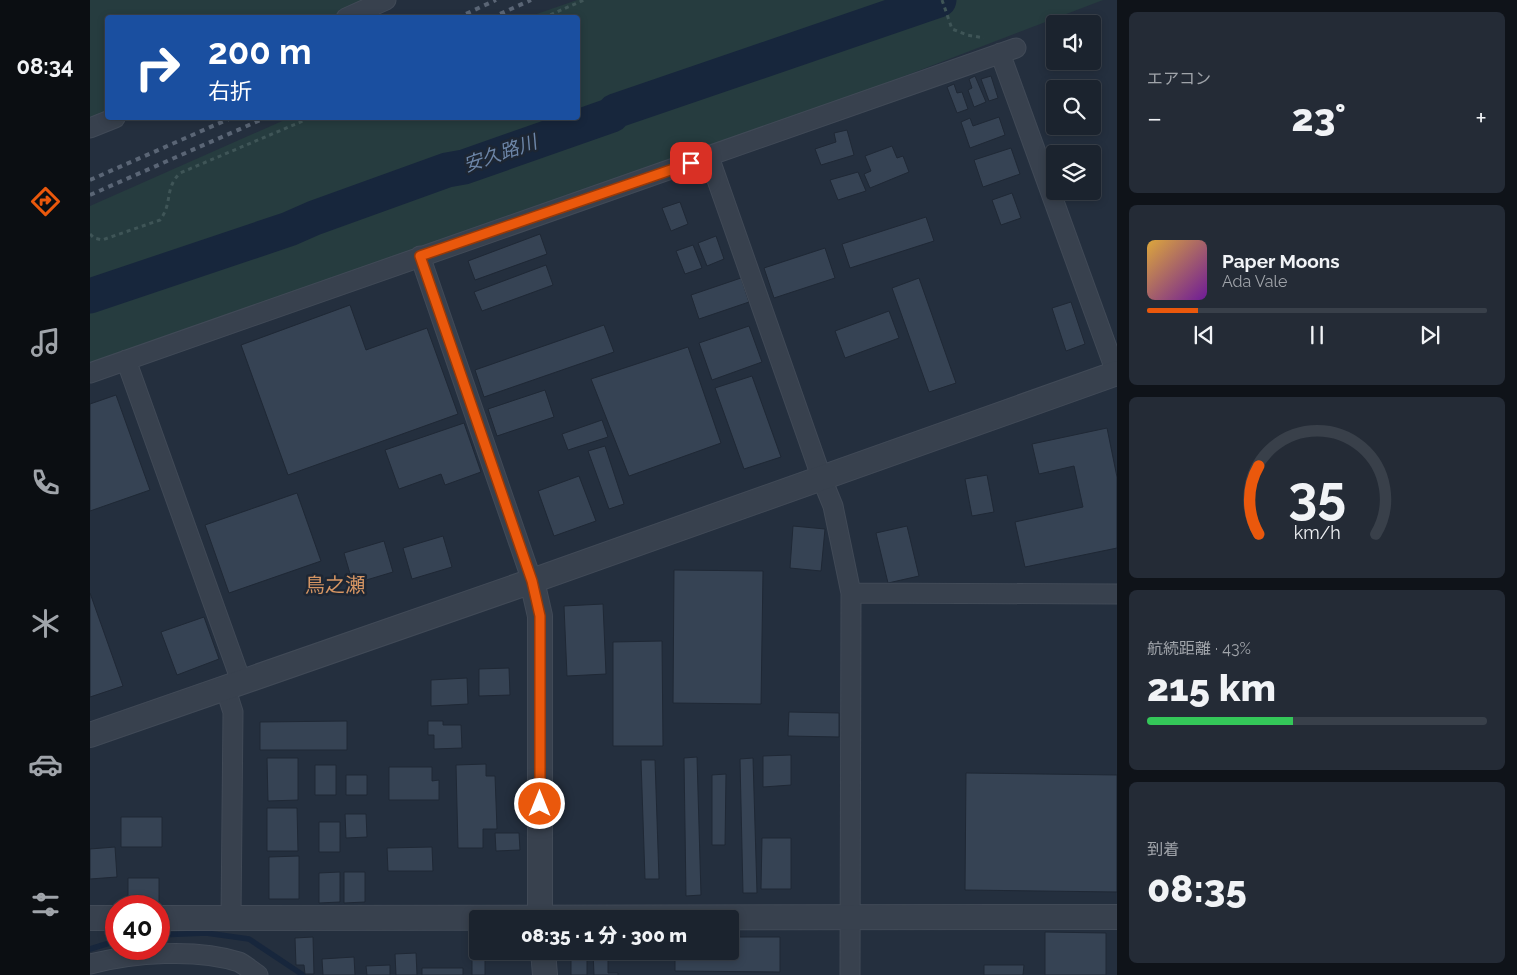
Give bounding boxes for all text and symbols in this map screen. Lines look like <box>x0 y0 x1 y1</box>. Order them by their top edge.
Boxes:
map controls <box>1046 15 1101 200</box>
button: sound <box>1046 15 1101 70</box>
text: 200 m <box>208 31 312 72</box>
icon: right <box>125 35 190 100</box>
text: 08:34 <box>16 53 74 79</box>
text: エアコン <box>1147 69 1211 88</box>
text: 右折 <box>208 78 252 104</box>
button: search <box>1046 80 1101 135</box>
text: 23° <box>1292 95 1346 140</box>
text: − <box>1147 102 1162 135</box>
text: + <box>1475 102 1487 135</box>
water label: 安久路川 <box>460 130 541 176</box>
pin <box>670 142 712 184</box>
button: layers <box>1046 145 1101 200</box>
icon: arrive <box>677 149 705 177</box>
icon: directions <box>28 184 63 219</box>
text: Paper Moons <box>1222 250 1340 272</box>
text: Ada Vale <box>1222 272 1287 291</box>
icon: previous <box>1190 321 1218 349</box>
icon: pause <box>1303 321 1331 349</box>
icon: next <box>1416 321 1444 349</box>
icon: music <box>28 325 63 360</box>
text: 35 <box>1288 464 1346 525</box>
icon: phone <box>28 465 63 500</box>
text: km/h <box>1293 522 1341 543</box>
district label: 鳥之瀬 <box>305 573 365 597</box>
icon: climate <box>28 606 63 641</box>
text: 航続距離 · 43% <box>1147 639 1251 658</box>
text: 215 km <box>1147 665 1276 710</box>
icon: car <box>28 747 63 782</box>
position arrow <box>513 777 565 829</box>
text: 到着 <box>1147 840 1179 859</box>
text: 08:35 <box>1147 866 1247 911</box>
icon: filters <box>28 887 63 922</box>
speed limit sign: 40 <box>105 895 170 960</box>
text: 08:35 · 1 分 · 300 m <box>521 924 687 946</box>

